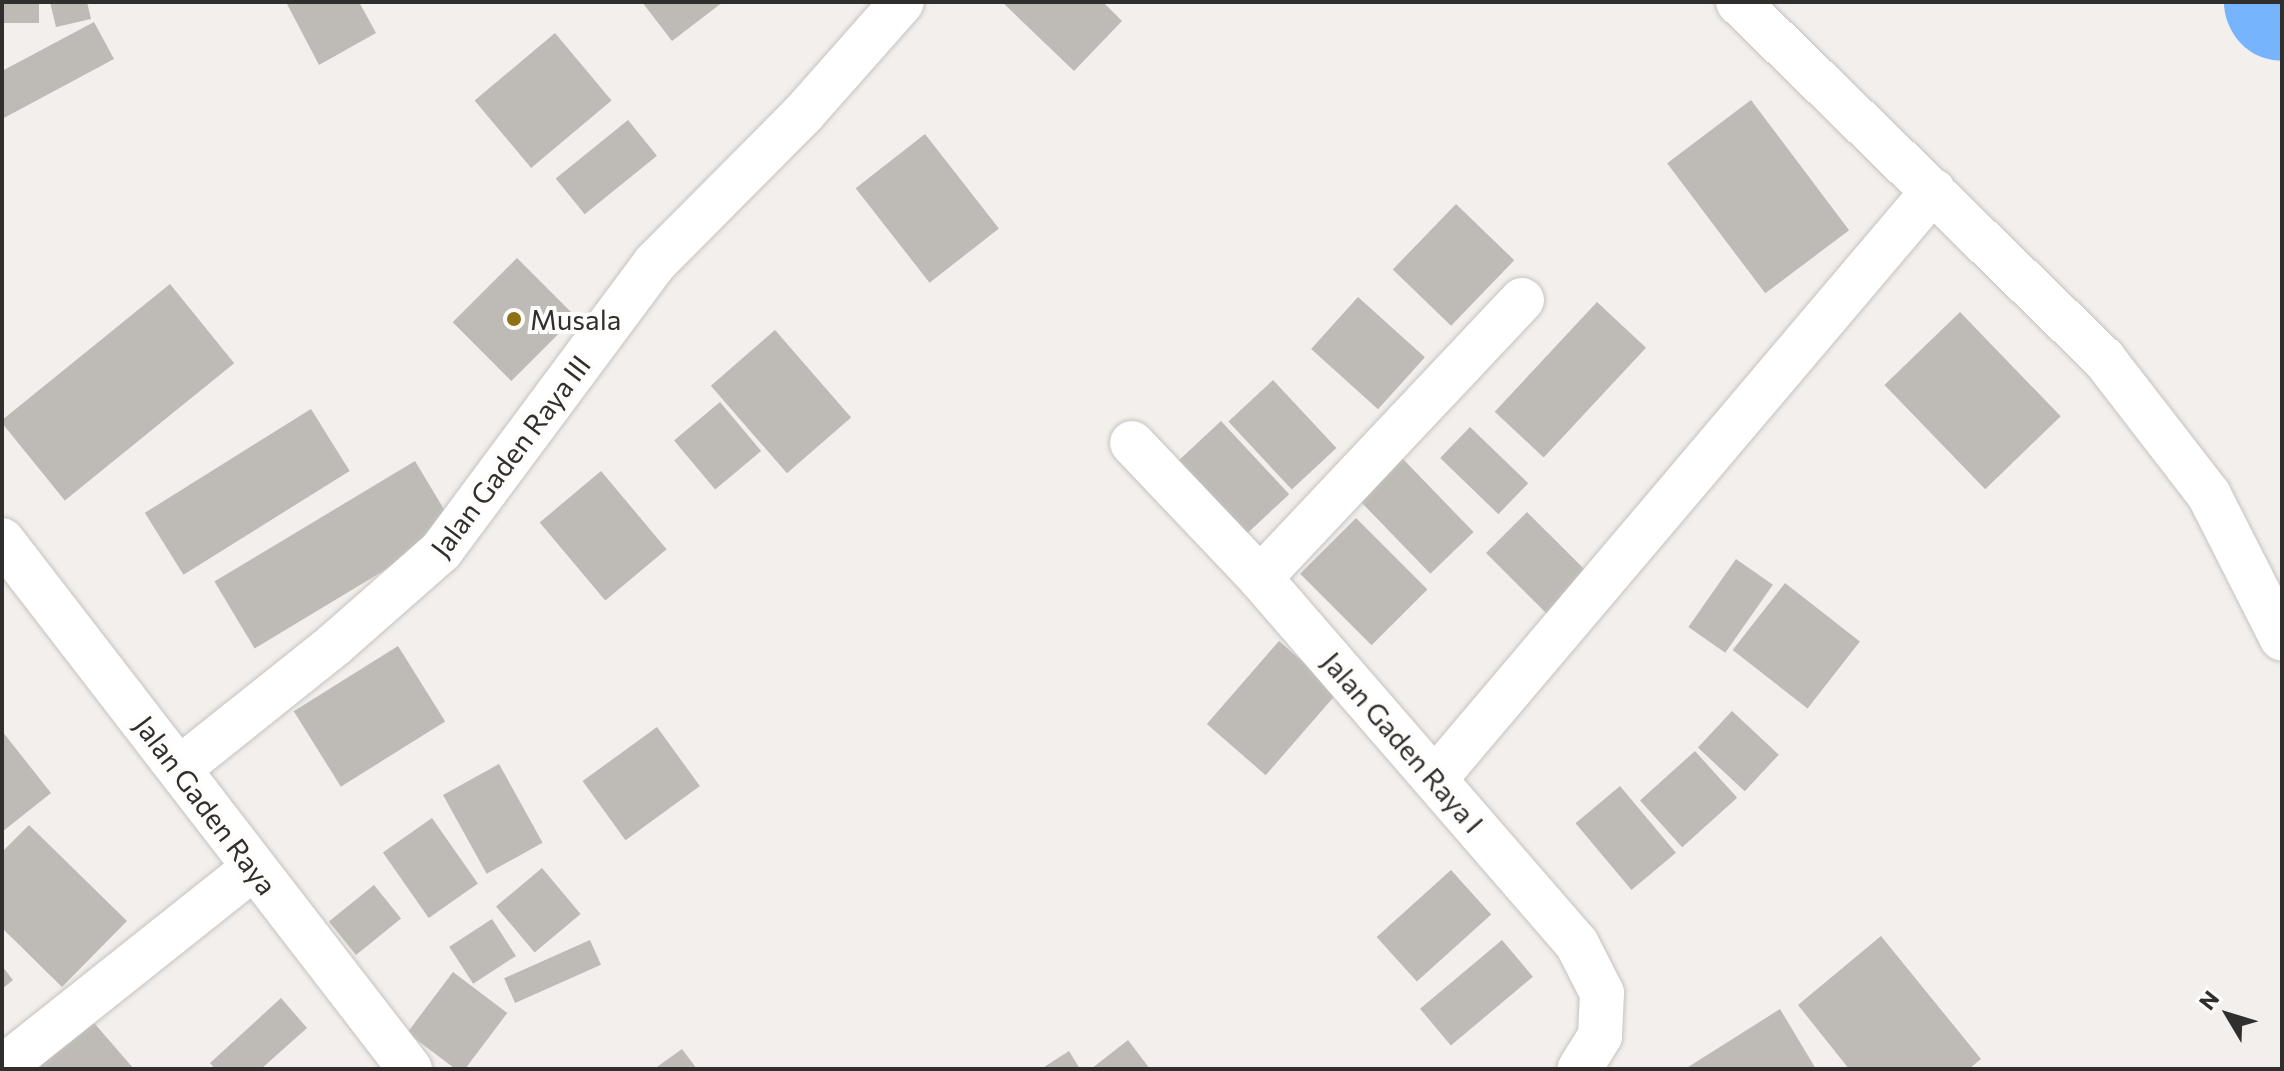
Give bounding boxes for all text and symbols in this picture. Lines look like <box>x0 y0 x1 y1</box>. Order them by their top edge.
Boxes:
place label: Musala <box>530 302 622 336</box>
marker: Musala <box>505 310 523 328</box>
street label: Jalan Gaden Raya III <box>423 348 597 564</box>
street label: Jalan Gaden Raya I <box>1315 645 1491 839</box>
street label: Jalan Gaden Raya <box>128 709 284 901</box>
north arrow <box>2188 975 2268 1055</box>
text: N <box>2193 985 2224 1015</box>

